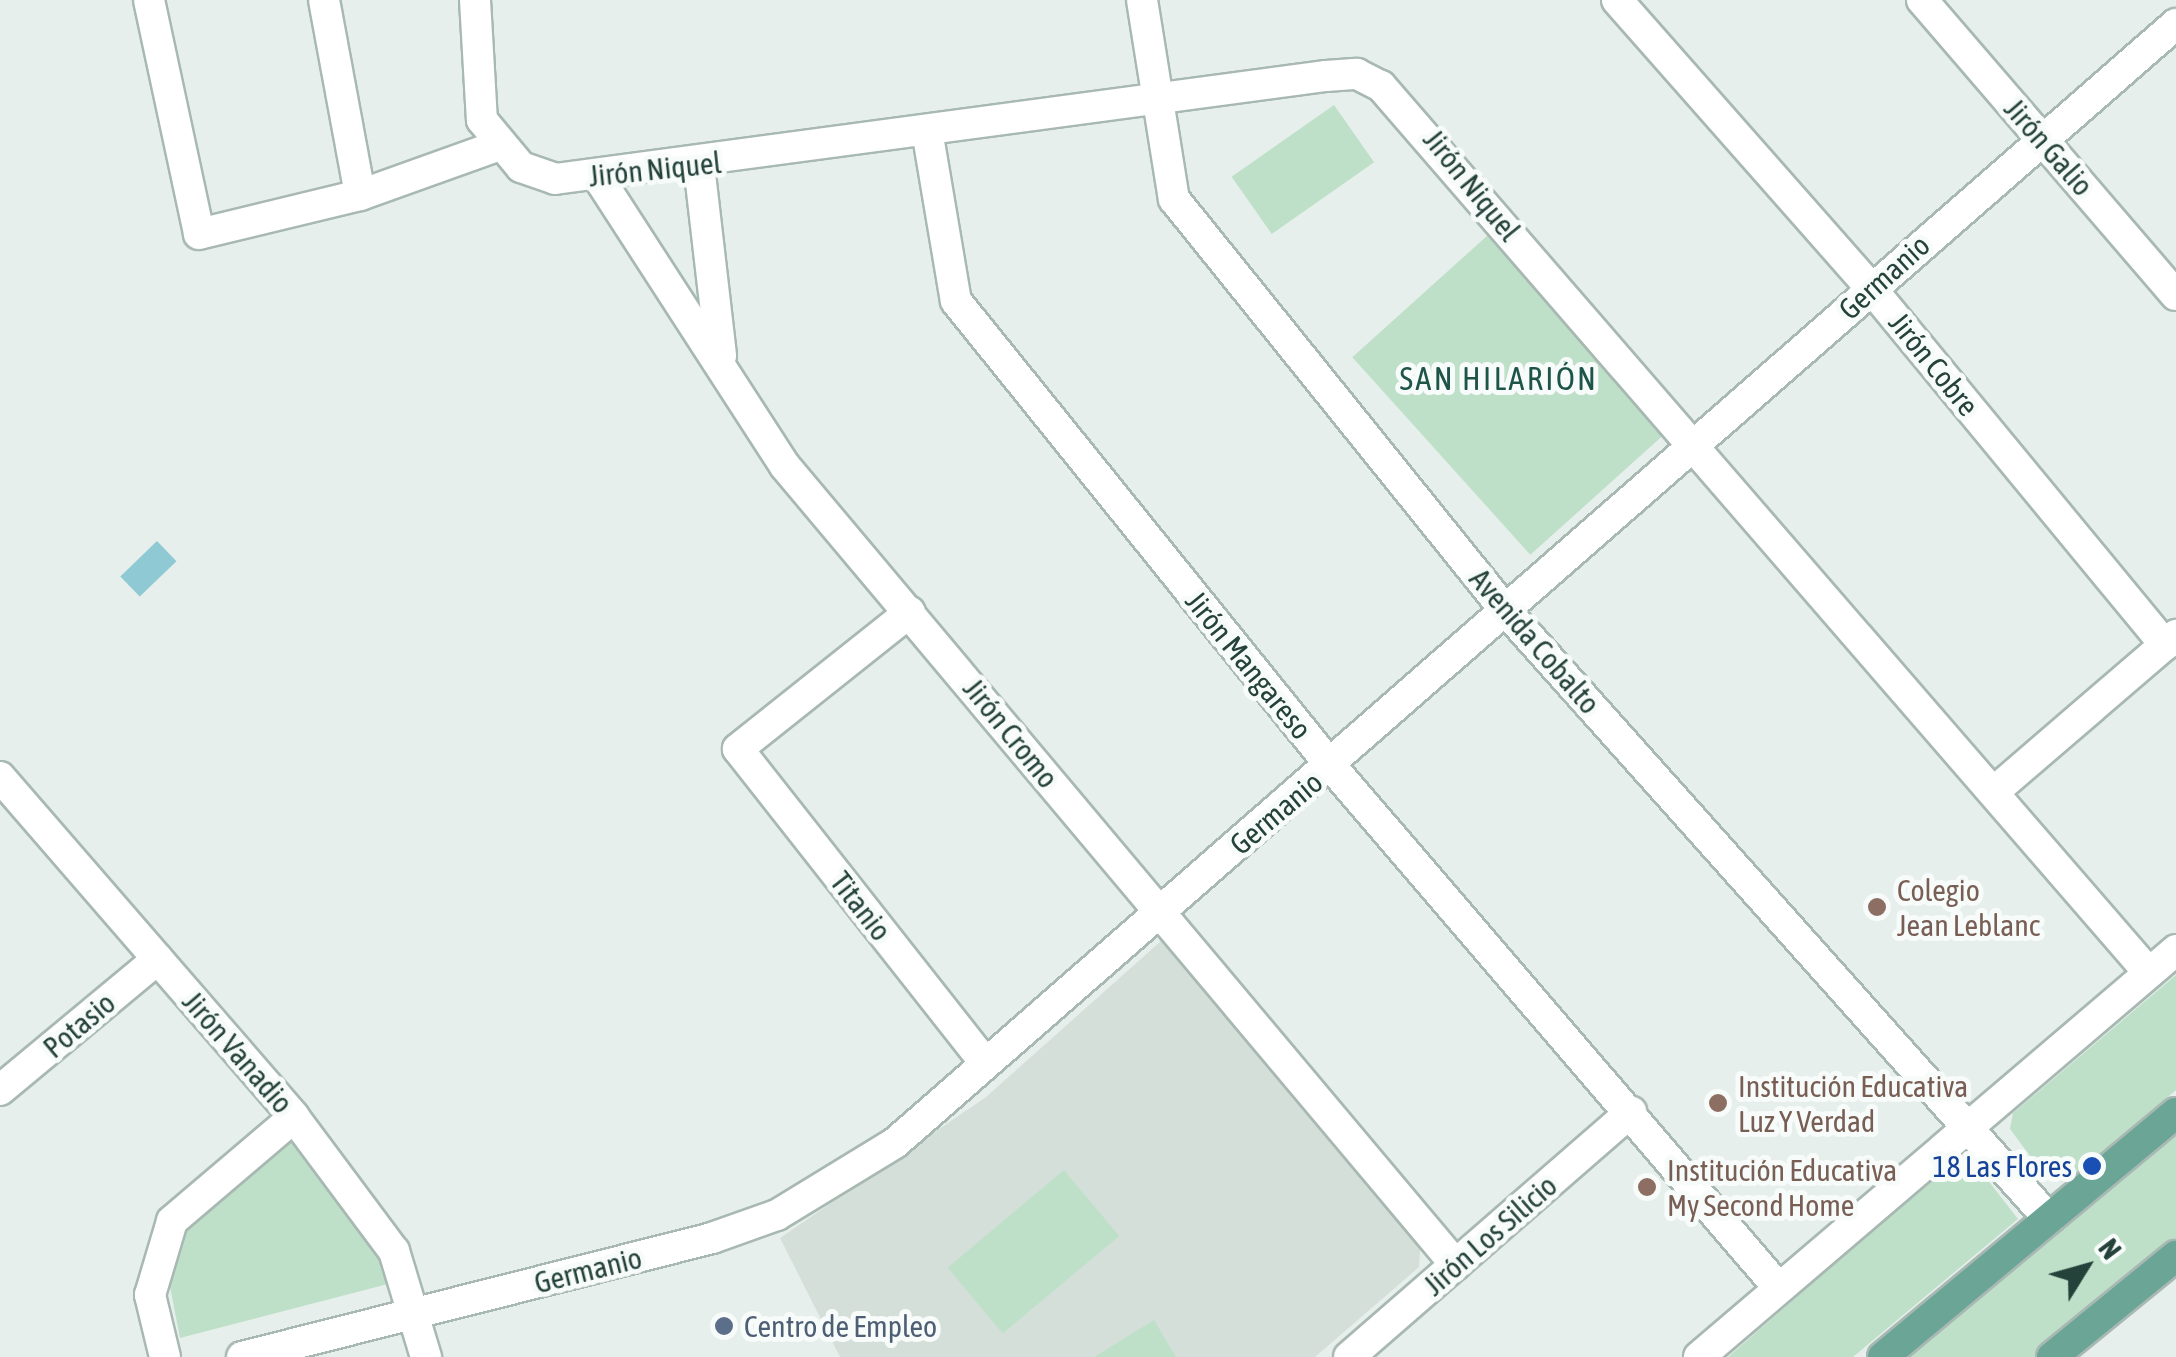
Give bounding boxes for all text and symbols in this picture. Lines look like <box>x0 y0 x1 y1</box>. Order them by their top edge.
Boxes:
street label: Jirón Galio <box>1997 91 2101 203</box>
street label: Jirón Niquel <box>1416 122 1528 248</box>
street label: Jirón Niquel <box>587 144 723 194</box>
street label: Germanio <box>1831 227 1937 327</box>
street label: Jirón Cobre <box>1881 305 1987 423</box>
district label: SAN HILARIÓN <box>1400 360 1598 398</box>
street label: Avenida Cobalto <box>1462 561 1608 721</box>
street label: Jirón Mangareso <box>1178 584 1320 746</box>
street label: Jirón Cromo <box>956 671 1066 795</box>
street label: Germanio <box>1223 764 1329 862</box>
street label: Titanio <box>823 864 899 948</box>
place label: Colegio Jean Leblanc <box>1897 872 2040 942</box>
marker: Colegio Jean Leblanc <box>1866 896 1888 918</box>
street label: Jirón Vanadio <box>175 984 301 1120</box>
street label: Potasio <box>36 985 122 1065</box>
place label: Institución Educativa Luz Y Verdad <box>1738 1068 1968 1138</box>
marker: Institución Educativa Luz Y Verdad <box>1707 1092 1729 1114</box>
place label: 18 Las Flores <box>1933 1148 2072 1184</box>
place label: Institución Educativa My Second Home <box>1667 1152 1897 1222</box>
marker: 18 Las Flores <box>2081 1155 2103 1177</box>
street label: Jirón Los Silicio <box>1416 1167 1564 1303</box>
marker: Institución Educativa My Second Home <box>1636 1176 1658 1198</box>
north arrow <box>2036 1217 2136 1317</box>
text: N <box>2092 1233 2128 1265</box>
street label: Germanio <box>531 1239 645 1301</box>
place label: Centro de Empleo <box>744 1308 937 1344</box>
marker: Centro de Empleo <box>713 1315 735 1337</box>

